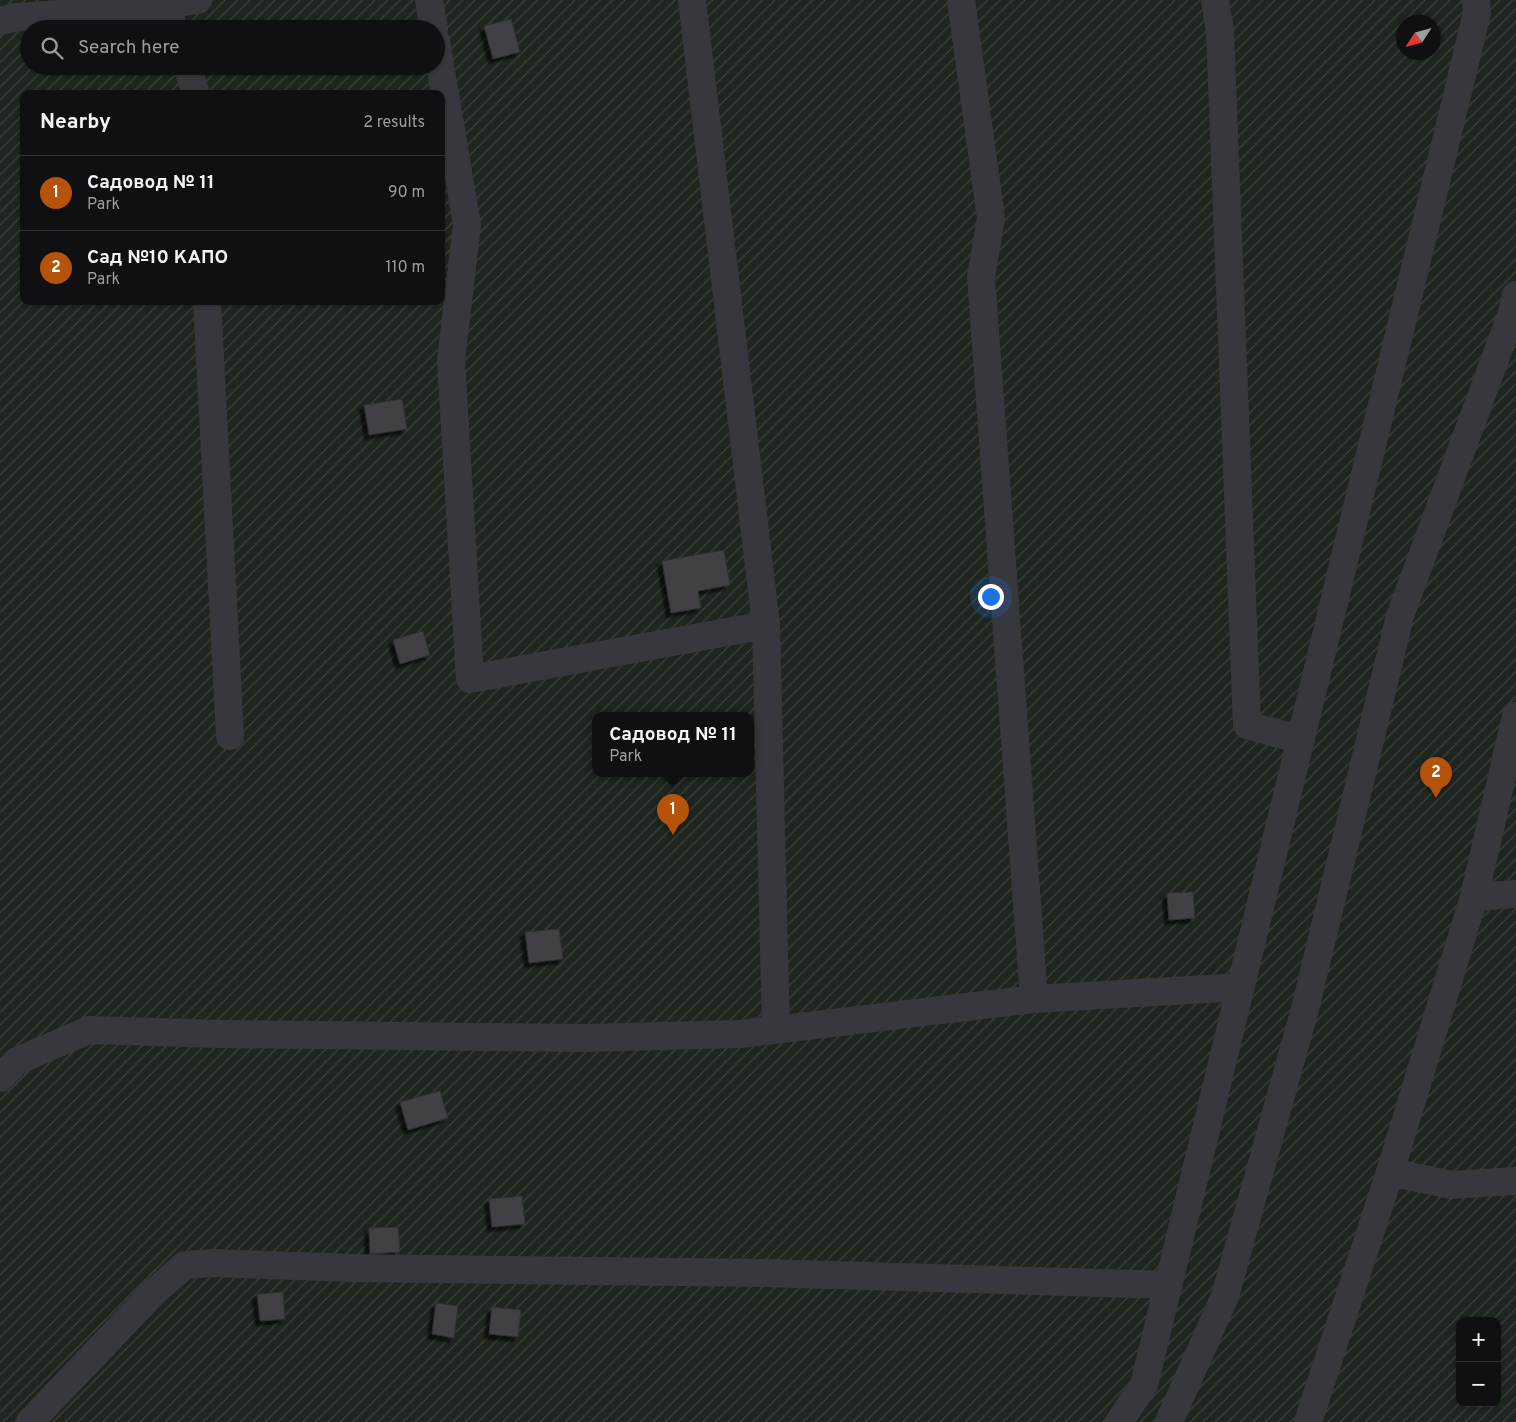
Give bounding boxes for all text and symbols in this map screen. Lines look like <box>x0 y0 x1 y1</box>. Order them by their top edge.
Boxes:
north arrow <box>1396 15 1441 60</box>
search box <box>20 20 445 75</box>
icon: search <box>38 34 66 62</box>
text: Search here <box>78 36 180 60</box>
text: Nearby <box>40 109 111 136</box>
text: 2 results <box>363 113 425 133</box>
text: Садовод № 11 <box>87 171 215 195</box>
text: 1 <box>53 183 59 203</box>
text: 90 m <box>388 183 425 203</box>
text: Park <box>87 195 120 215</box>
text: Сад №10 КАПО <box>87 246 228 270</box>
text: 2 <box>51 258 61 278</box>
text: 110 m <box>385 258 425 278</box>
text: Park <box>87 270 120 290</box>
your location <box>978 584 1004 610</box>
popup <box>592 712 754 777</box>
text: Садовод № 11 <box>609 723 737 747</box>
text: Park <box>609 747 642 767</box>
pin: 2 <box>1420 757 1452 798</box>
pin: 1 <box>657 794 689 835</box>
map controls <box>1456 1317 1501 1407</box>
button: + <box>1456 1317 1501 1362</box>
button: − <box>1456 1362 1501 1407</box>

